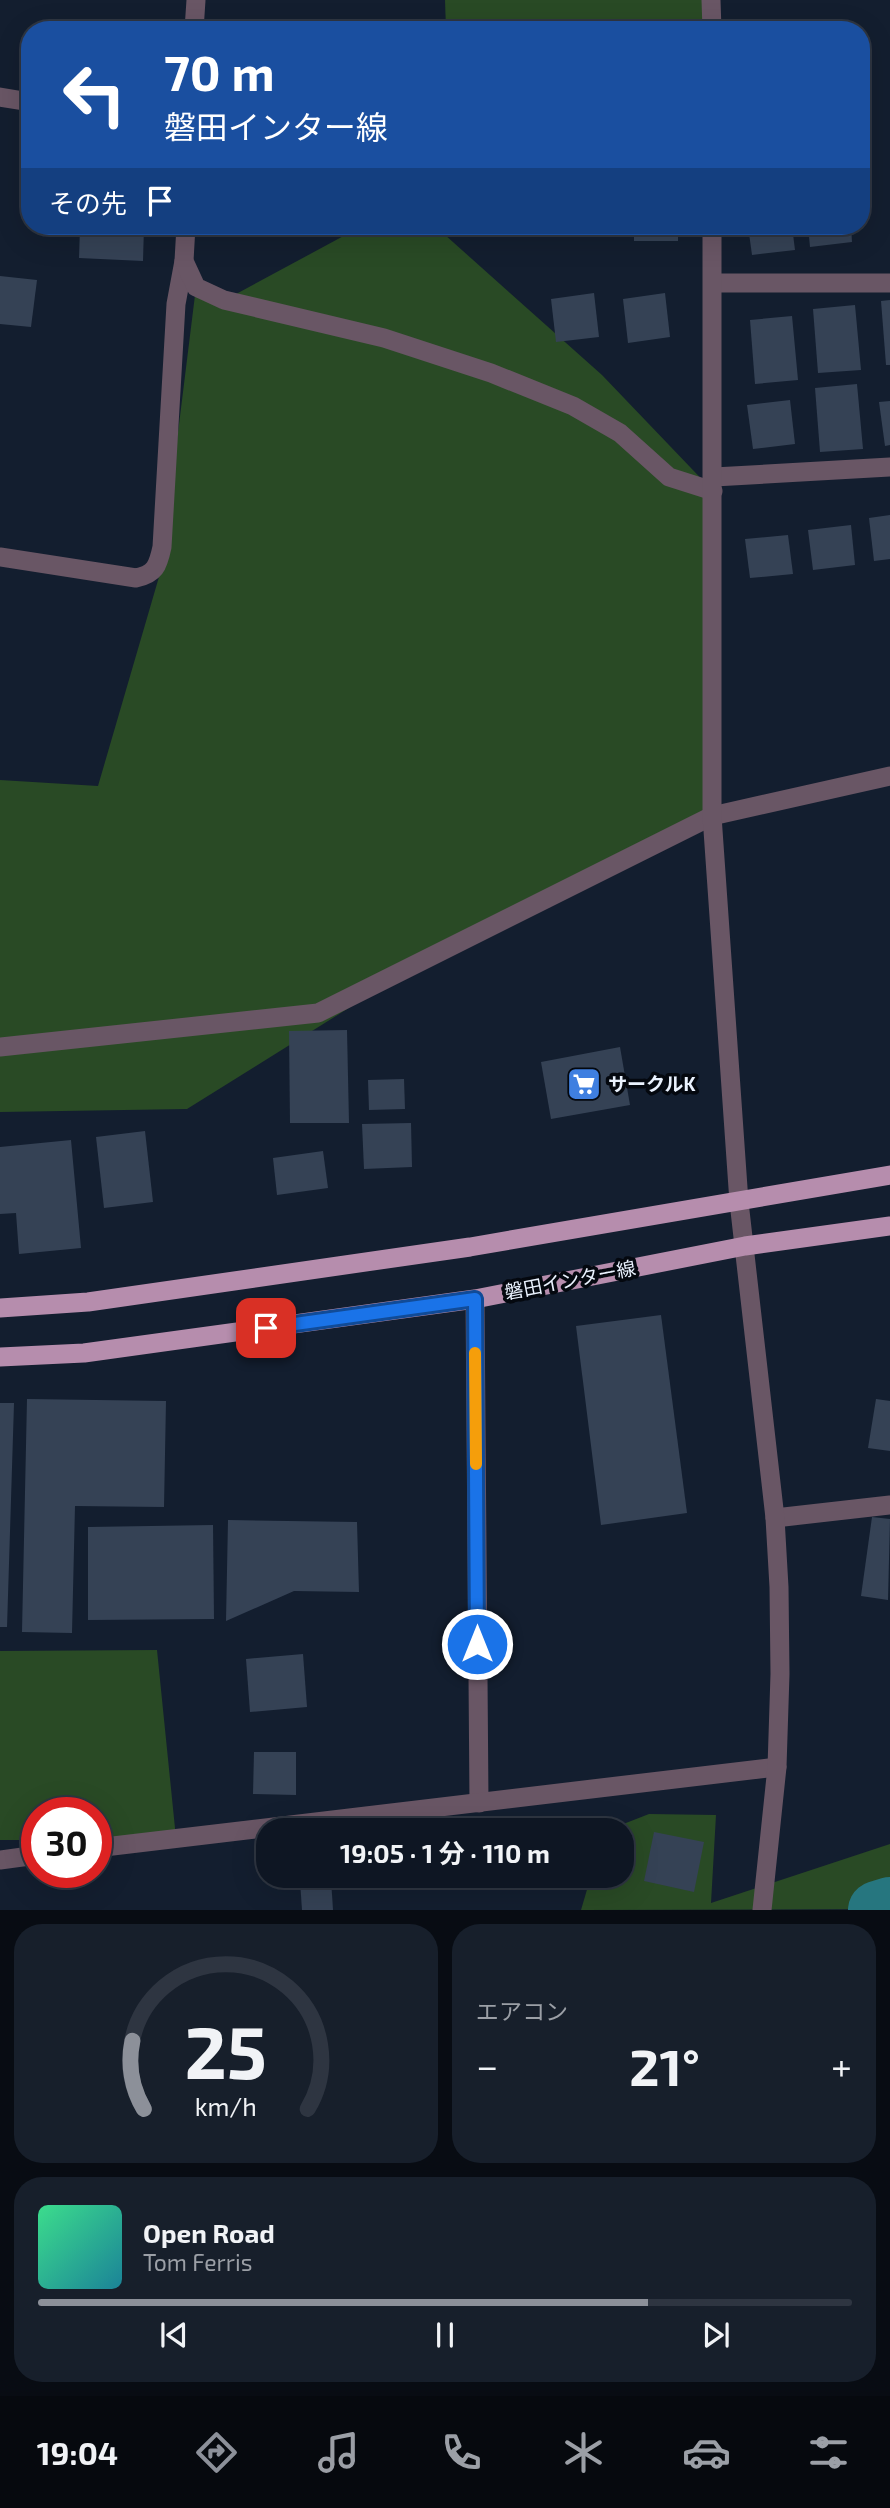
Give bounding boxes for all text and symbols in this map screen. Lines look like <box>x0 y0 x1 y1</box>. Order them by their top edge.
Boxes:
text: 70 m <box>164 42 275 101</box>
icon: left <box>49 49 140 140</box>
text: 磐田インター線 <box>164 107 388 145</box>
icon: arrive <box>141 182 179 220</box>
text: その先 <box>49 187 127 218</box>
supermarket icon: サークルK <box>565 1065 603 1103</box>
place label: サークルK <box>608 1072 695 1095</box>
street label: 磐田インター線 <box>502 1256 637 1303</box>
pin <box>236 1298 296 1358</box>
icon: arrive <box>247 1309 285 1347</box>
position arrow <box>440 1607 514 1681</box>
speed limit sign: 30 <box>21 1797 112 1888</box>
text: 19:05 · 1 分 · 110 m <box>340 1837 550 1868</box>
text: エアコン <box>476 1997 568 2025</box>
text: 25 <box>185 2007 267 2095</box>
text: 21° <box>629 2034 700 2096</box>
text: − <box>476 2042 498 2088</box>
text: + <box>831 2042 852 2088</box>
text: km/h <box>195 2091 257 2121</box>
text: Open Road <box>143 2217 275 2248</box>
text: Tom Ferris <box>143 2248 252 2276</box>
icon: previous <box>155 2316 193 2354</box>
icon: pause <box>426 2316 464 2354</box>
icon: next <box>697 2316 735 2354</box>
icon: directions <box>192 2428 241 2477</box>
icon: music <box>314 2428 363 2477</box>
icon: phone <box>437 2428 486 2477</box>
icon: climate <box>559 2428 608 2477</box>
icon: car <box>682 2428 731 2477</box>
icon: filters <box>804 2428 853 2477</box>
text: 19:04 <box>37 2433 118 2471</box>

